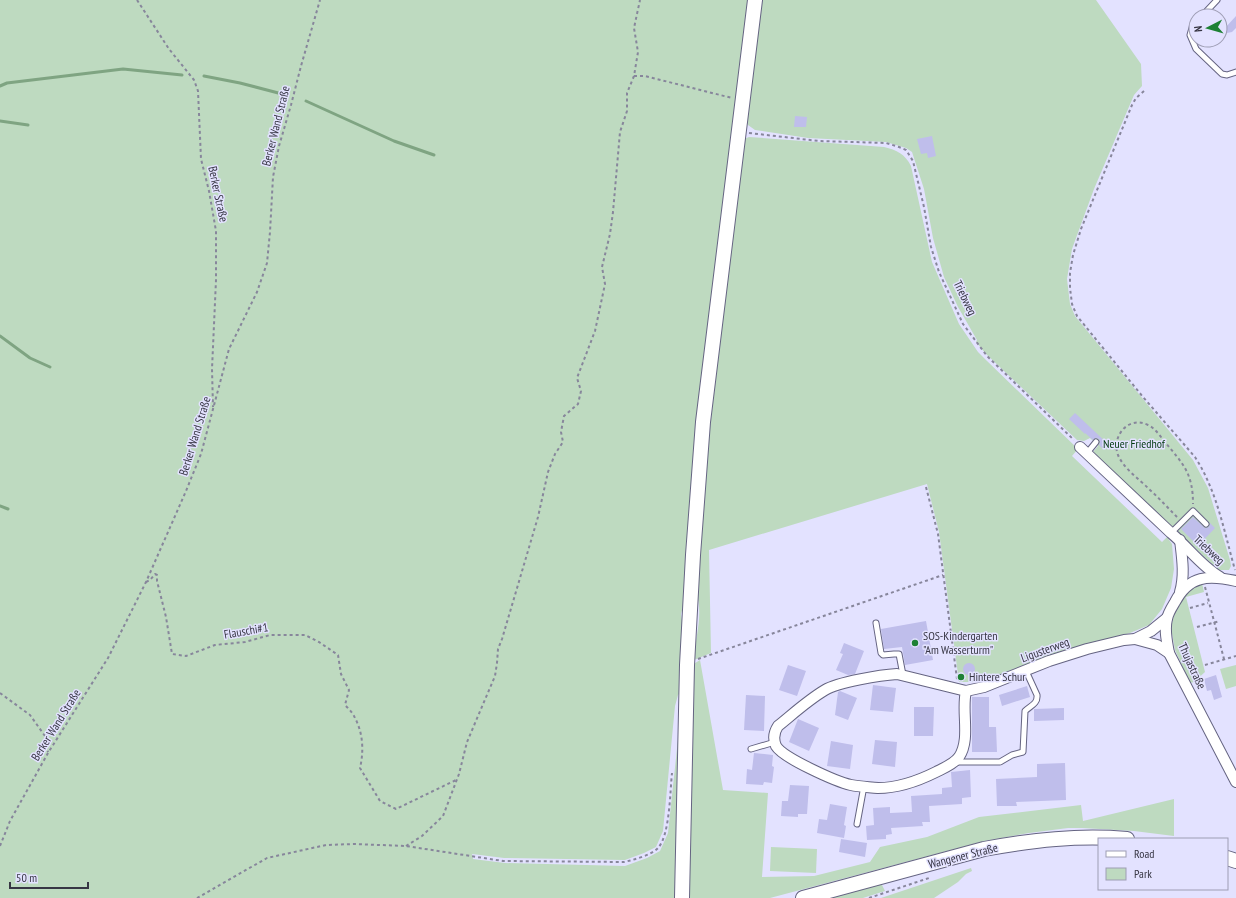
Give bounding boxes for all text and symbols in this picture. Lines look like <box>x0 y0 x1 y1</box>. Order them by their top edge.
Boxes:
north arrow <box>1188 8 1228 48</box>
text: N <box>1191 25 1205 33</box>
street label: Berker Wand Straße <box>258 84 293 167</box>
street label: Berker Straße <box>205 165 232 223</box>
street label: Triebweg <box>951 278 980 318</box>
street label: Berker Wand Straße <box>175 394 214 477</box>
park label: Neuer Friedhof <box>1103 436 1166 451</box>
street label: Triebweg <box>1191 531 1228 568</box>
street label: Flauschi#1 <box>223 619 269 642</box>
place label: SOS-Kindergarten "Am Wasserturm" <box>923 628 998 657</box>
street label: Ligusterweg <box>1019 634 1071 665</box>
marker: SOS-Kindergarten "Am Wasserturm" <box>910 638 920 648</box>
street label: Thujastraße <box>1175 640 1210 691</box>
place label: Hintere Schur <box>969 669 1026 684</box>
marker: Hintere Schur <box>956 672 966 682</box>
street label: Berker Wand Straße <box>28 686 84 763</box>
legend <box>1098 838 1228 890</box>
street label: Wangener Straße <box>926 840 999 871</box>
text: Road <box>1134 846 1154 861</box>
scale bar <box>10 864 88 890</box>
text: Park <box>1134 866 1152 881</box>
text: 50 m <box>16 870 37 885</box>

